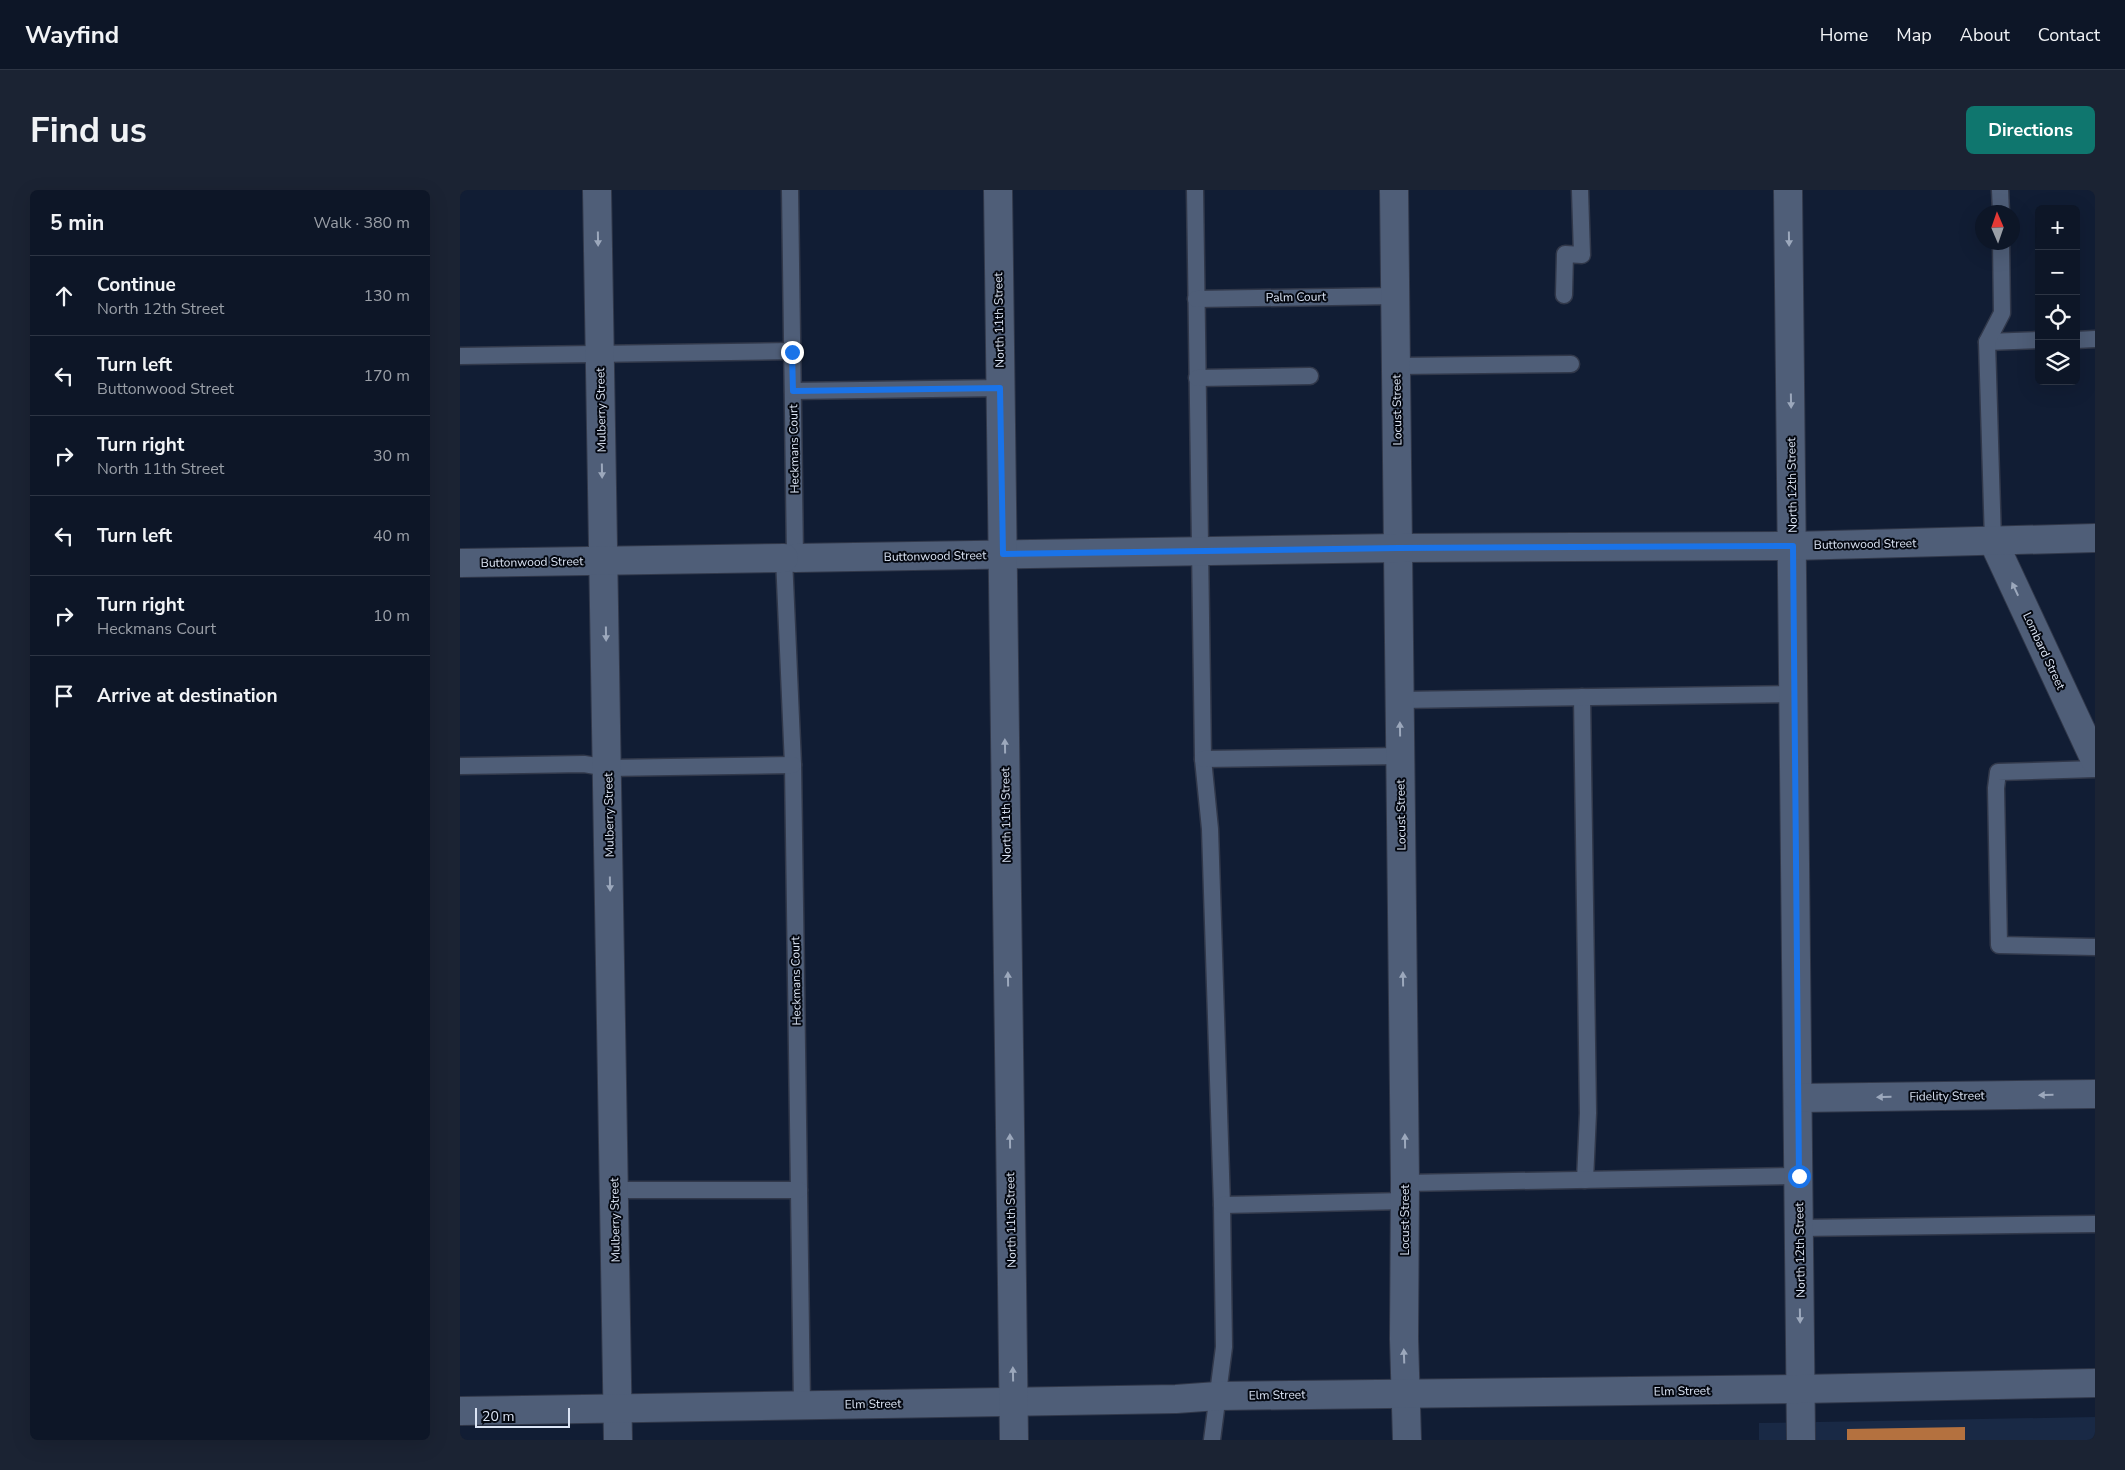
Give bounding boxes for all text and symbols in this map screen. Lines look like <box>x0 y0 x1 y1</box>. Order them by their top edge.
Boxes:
text: Wayfind <box>25 19 119 51</box>
text: Home <box>1820 23 1868 47</box>
text: Map <box>1896 23 1932 47</box>
text: About <box>1960 23 2010 47</box>
text: Contact <box>2038 23 2100 47</box>
button: Directions <box>1966 106 2095 154</box>
text: Find us <box>30 107 147 154</box>
north arrow <box>1975 205 2020 250</box>
map controls <box>2035 205 2080 385</box>
button: + <box>2035 205 2080 250</box>
text: 5 min <box>50 209 104 237</box>
text: Walk · 380 m <box>314 212 410 234</box>
one-way arrow <box>594 231 602 247</box>
one-way arrow <box>1785 231 1793 247</box>
button: − <box>2035 250 2080 295</box>
street label: North 11th Street <box>990 271 1008 368</box>
text: Continue <box>97 272 176 298</box>
icon: ahead <box>50 282 78 310</box>
text: 130 m <box>363 285 410 307</box>
street label: Palm Court <box>1266 288 1327 306</box>
button: locate <box>2035 295 2080 340</box>
text: North 12th Street <box>97 298 224 320</box>
button: layers <box>2035 340 2080 385</box>
route end <box>781 341 804 364</box>
text: Turn left <box>97 352 172 378</box>
icon: left <box>50 362 78 390</box>
text: 170 m <box>363 365 410 387</box>
street label: Mulberry Street <box>592 367 610 453</box>
street label: Locust Street <box>1388 373 1406 446</box>
text: Buttonwood Street <box>97 378 234 400</box>
one-way arrow <box>1787 393 1795 409</box>
street label: Heckmans Court <box>785 403 803 494</box>
text: Turn right <box>97 432 184 458</box>
street label: North 12th Street <box>1783 436 1801 533</box>
icon: right <box>50 442 78 470</box>
text: 30 m <box>373 445 410 467</box>
text: North 11th Street <box>97 458 224 480</box>
one-way arrow <box>599 463 607 479</box>
icon: left <box>50 522 78 550</box>
text: Turn left <box>97 523 172 549</box>
text: 40 m <box>373 525 410 547</box>
street label: Buttonwood Street <box>1814 535 1917 553</box>
street label: Buttonwood Street <box>884 547 987 565</box>
street label: Buttonwood Street <box>481 553 584 571</box>
one-way arrow <box>2011 582 2019 596</box>
text: Turn right <box>97 592 184 618</box>
icon: right <box>50 602 78 630</box>
text: 10 m <box>373 605 410 627</box>
street label: Lombard Street <box>2019 610 2069 693</box>
text: Heckmans Court <box>97 618 216 640</box>
one-way arrow <box>602 626 610 642</box>
icon: arrive <box>50 682 78 710</box>
text: Arrive at destination <box>97 683 278 709</box>
one-way arrow <box>1396 721 1404 737</box>
one-way arrow <box>1001 738 1009 754</box>
street label: North 11th Street <box>997 766 1015 863</box>
street label: Mulberry Street <box>600 772 618 858</box>
street label: Locust Street <box>1392 778 1410 851</box>
one-way arrow <box>606 876 614 892</box>
street label: Heckmans Court <box>787 935 805 1026</box>
one-way arrow <box>1004 971 1012 987</box>
one-way arrow <box>1399 971 1407 987</box>
street label: Fidelity Street <box>1909 1087 1986 1105</box>
one-way arrow <box>2038 1091 2054 1099</box>
one-way arrow <box>1876 1093 1892 1101</box>
one-way arrow <box>1006 1133 1014 1149</box>
one-way arrow <box>1401 1133 1409 1149</box>
route start <box>1788 1165 1811 1188</box>
street label: North 11th Street <box>1002 1171 1020 1268</box>
street label: Mulberry Street <box>606 1177 624 1263</box>
street label: Locust Street <box>1397 1184 1413 1256</box>
street label: North 12th Street <box>1791 1201 1809 1298</box>
one-way arrow <box>1796 1308 1804 1324</box>
one-way arrow <box>1400 1348 1408 1364</box>
one-way arrow <box>1009 1366 1017 1382</box>
street label: Elm Street <box>1654 1382 1711 1399</box>
street label: Elm Street <box>1249 1386 1306 1403</box>
street label: Elm Street <box>845 1395 902 1412</box>
scale bar <box>475 1405 570 1428</box>
text: 20 m <box>482 1407 514 1426</box>

